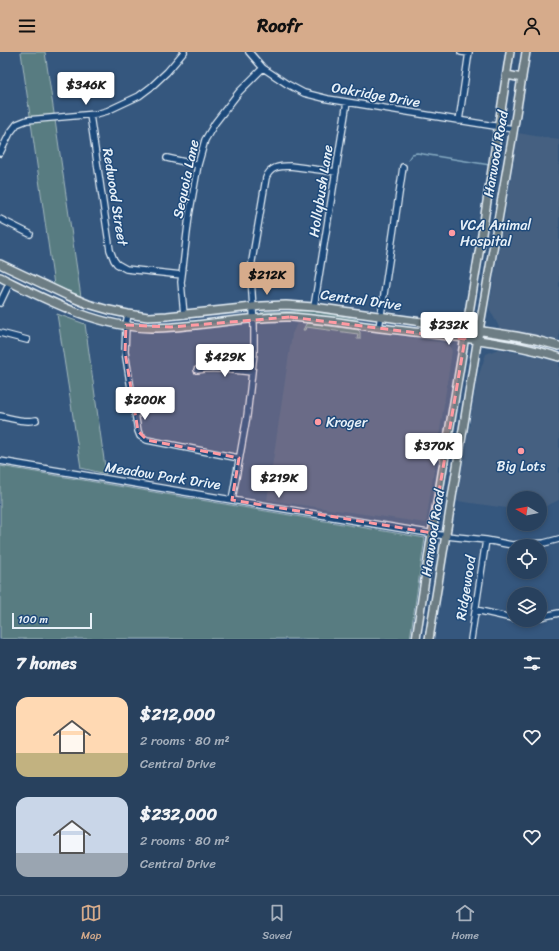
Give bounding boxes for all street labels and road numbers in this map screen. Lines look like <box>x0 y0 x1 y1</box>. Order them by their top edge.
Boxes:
street label: Oakridge Drive <box>330 75 422 115</box>
street label: Harwood Road <box>476 107 516 199</box>
street label: Sequoia Lane <box>165 137 207 221</box>
street label: Hollybush Lane <box>301 143 341 239</box>
street label: Redwood Street <box>95 146 135 249</box>
street label: Central Drive <box>319 282 403 318</box>
street label: Meadow Park Drive <box>103 455 223 498</box>
street label: Harwood Road <box>414 486 452 578</box>
street label: Ridgewood <box>449 552 484 622</box>

